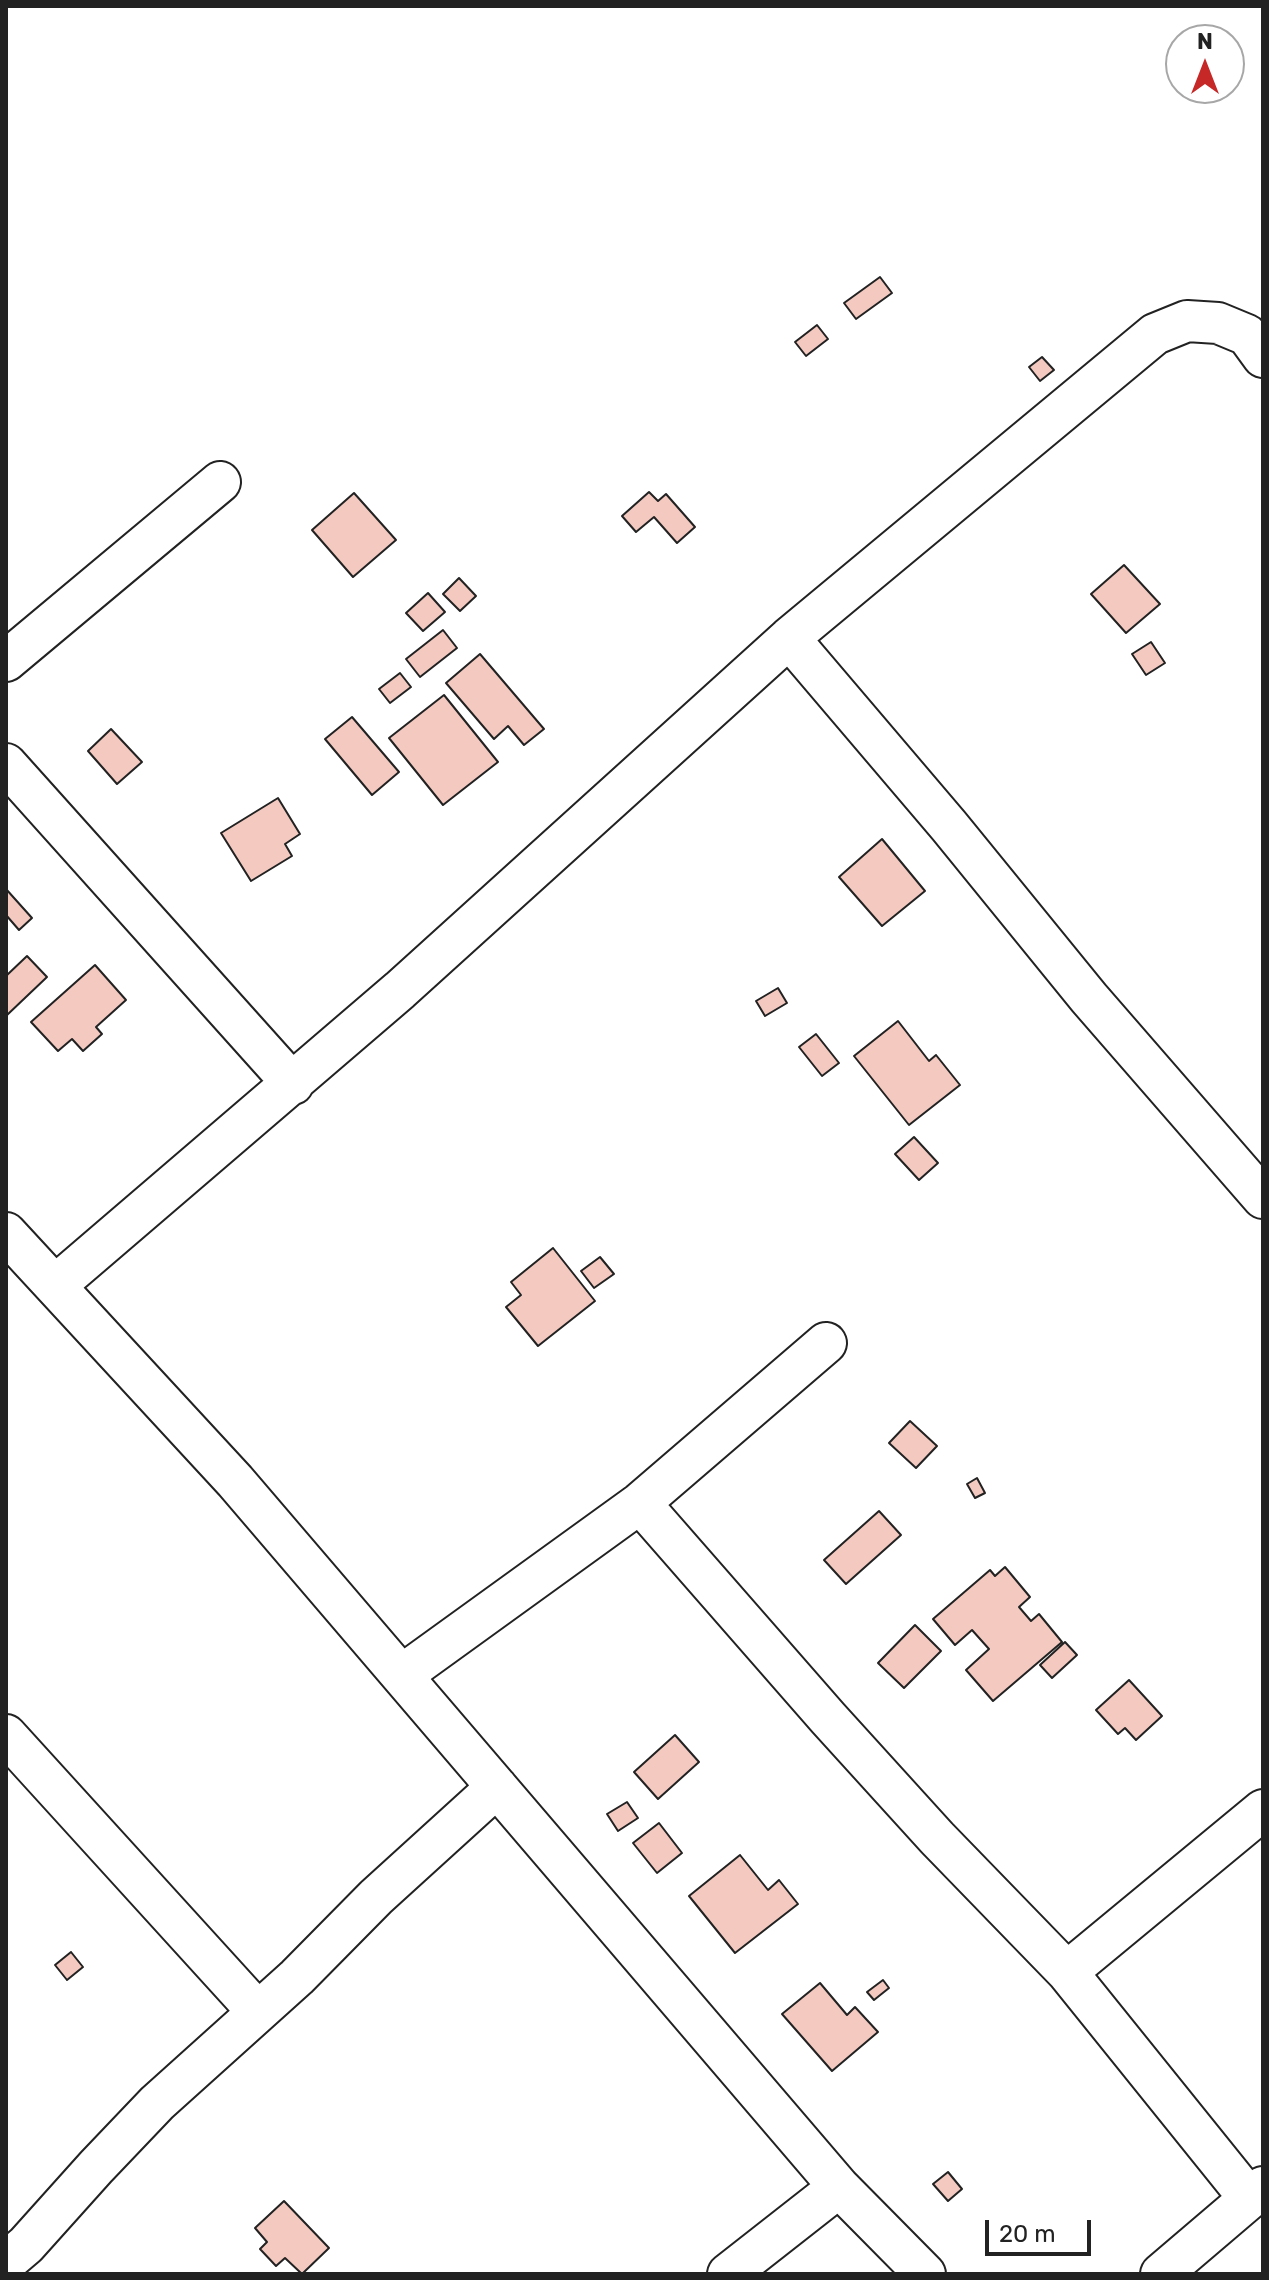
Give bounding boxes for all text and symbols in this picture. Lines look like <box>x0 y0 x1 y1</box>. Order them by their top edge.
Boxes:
north arrow <box>1165 24 1245 104</box>
text: N <box>1197 28 1213 55</box>
scale bar <box>989 2204 1095 2254</box>
text: 20 m <box>999 2220 1056 2248</box>

